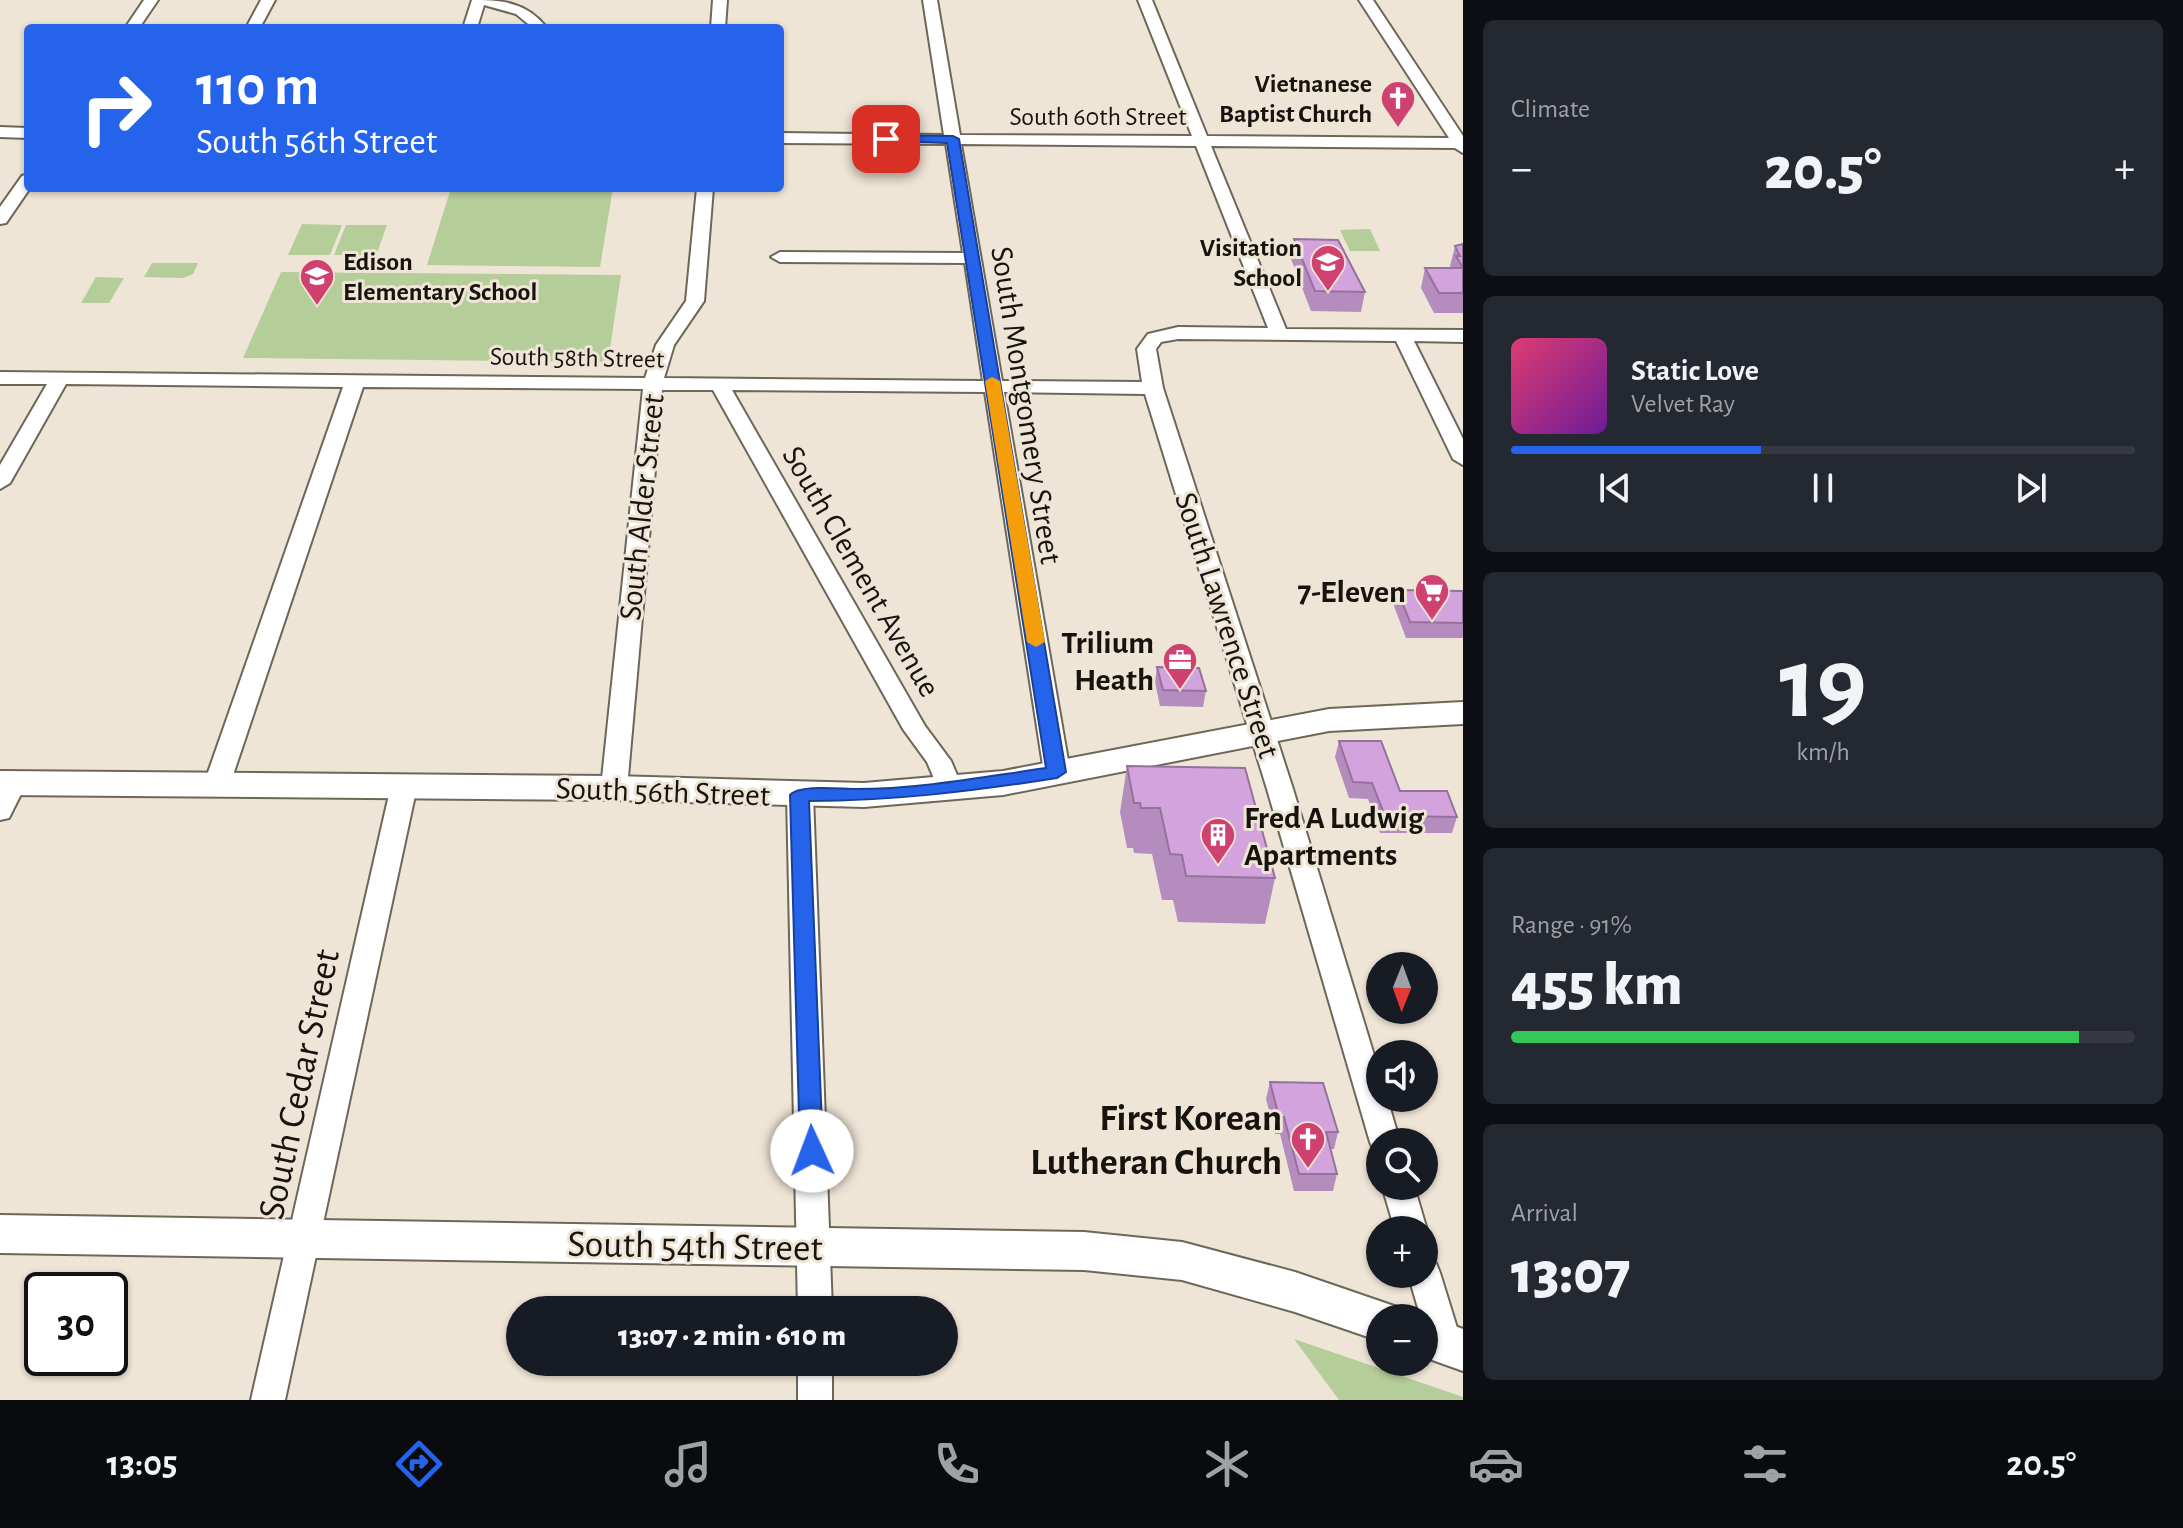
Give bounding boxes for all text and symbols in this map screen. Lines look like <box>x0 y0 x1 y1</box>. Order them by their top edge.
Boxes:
icon: right <box>64 56 168 160</box>
text: 110 m <box>196 59 319 115</box>
place label: Vietnanese Baptist Church <box>1219 71 1372 127</box>
church icon: Vietnanese Baptist Church <box>1379 79 1417 129</box>
text: Climate <box>1511 96 1590 122</box>
street label: South 60th Street <box>1009 104 1187 130</box>
pin <box>852 105 920 173</box>
icon: arrive <box>864 117 908 161</box>
text: South 56th Street <box>196 124 437 160</box>
text: 20.5° <box>1764 140 1882 200</box>
text: − <box>1511 147 1532 191</box>
text: + <box>2114 147 2135 191</box>
place label: Visitation School <box>1200 235 1302 291</box>
school or university icon: Visitation School <box>1309 243 1347 293</box>
street label: South Montgomery Street <box>985 244 1067 566</box>
place label: Edison Elementary School <box>343 249 537 305</box>
school or university icon: Edison Elementary School <box>298 257 336 307</box>
street label: South 58th Street <box>490 343 664 373</box>
text: Static Love <box>1631 356 1759 386</box>
text: Velvet Ray <box>1631 391 1735 417</box>
street label: South Alder Street <box>614 392 670 622</box>
street label: South Clement Avenue <box>776 441 946 702</box>
icon: previous <box>1593 466 1637 510</box>
icon: pause <box>1801 466 1845 510</box>
icon: next <box>2009 466 2053 510</box>
street label: South Lawrence Street <box>1169 489 1285 762</box>
supermarket icon: 7-Eleven <box>1413 572 1451 622</box>
place label: 7-Eleven <box>1297 576 1406 608</box>
place label: Trilium Heath <box>1061 627 1154 696</box>
text: 19 <box>1779 633 1867 737</box>
office icon: Trilium Heath <box>1161 641 1199 691</box>
text: km/h <box>1796 739 1850 765</box>
street label: South 56th Street <box>555 772 771 812</box>
place label: Fred A Ludwig Apartments <box>1244 802 1425 871</box>
building icon: Fred A Ludwig Apartments <box>1199 816 1237 866</box>
text: Range · 91% <box>1511 912 1632 938</box>
street label: South Cedar Street <box>253 946 347 1223</box>
north arrow <box>1366 952 1438 1024</box>
map controls <box>1366 952 1438 1376</box>
text: 455 km <box>1511 956 1682 1016</box>
button: sound <box>1366 1040 1438 1112</box>
place label: First Korean Lutheran Church <box>1030 1100 1282 1182</box>
position arrow <box>770 1109 854 1193</box>
church icon: First Korean Lutheran Church <box>1289 1120 1327 1170</box>
button: search <box>1366 1128 1438 1200</box>
text: Arrival <box>1511 1200 1578 1226</box>
button: + <box>1366 1216 1438 1288</box>
street label: South 54th Street <box>567 1226 823 1268</box>
text: 13:07 <box>1511 1244 1631 1304</box>
speed limit sign: 30 <box>24 1272 128 1376</box>
button: − <box>1366 1304 1438 1376</box>
text: 13:07 · 2 min · 610 m <box>618 1321 846 1351</box>
icon: directions <box>391 1436 447 1492</box>
icon: music <box>660 1436 716 1492</box>
icon: phone <box>929 1436 985 1492</box>
icon: climate <box>1199 1436 1255 1492</box>
icon: car <box>1468 1436 1524 1492</box>
icon: filters <box>1737 1436 1793 1492</box>
text: 13:05 <box>107 1446 178 1482</box>
text: 20.5° <box>2006 1446 2076 1482</box>

